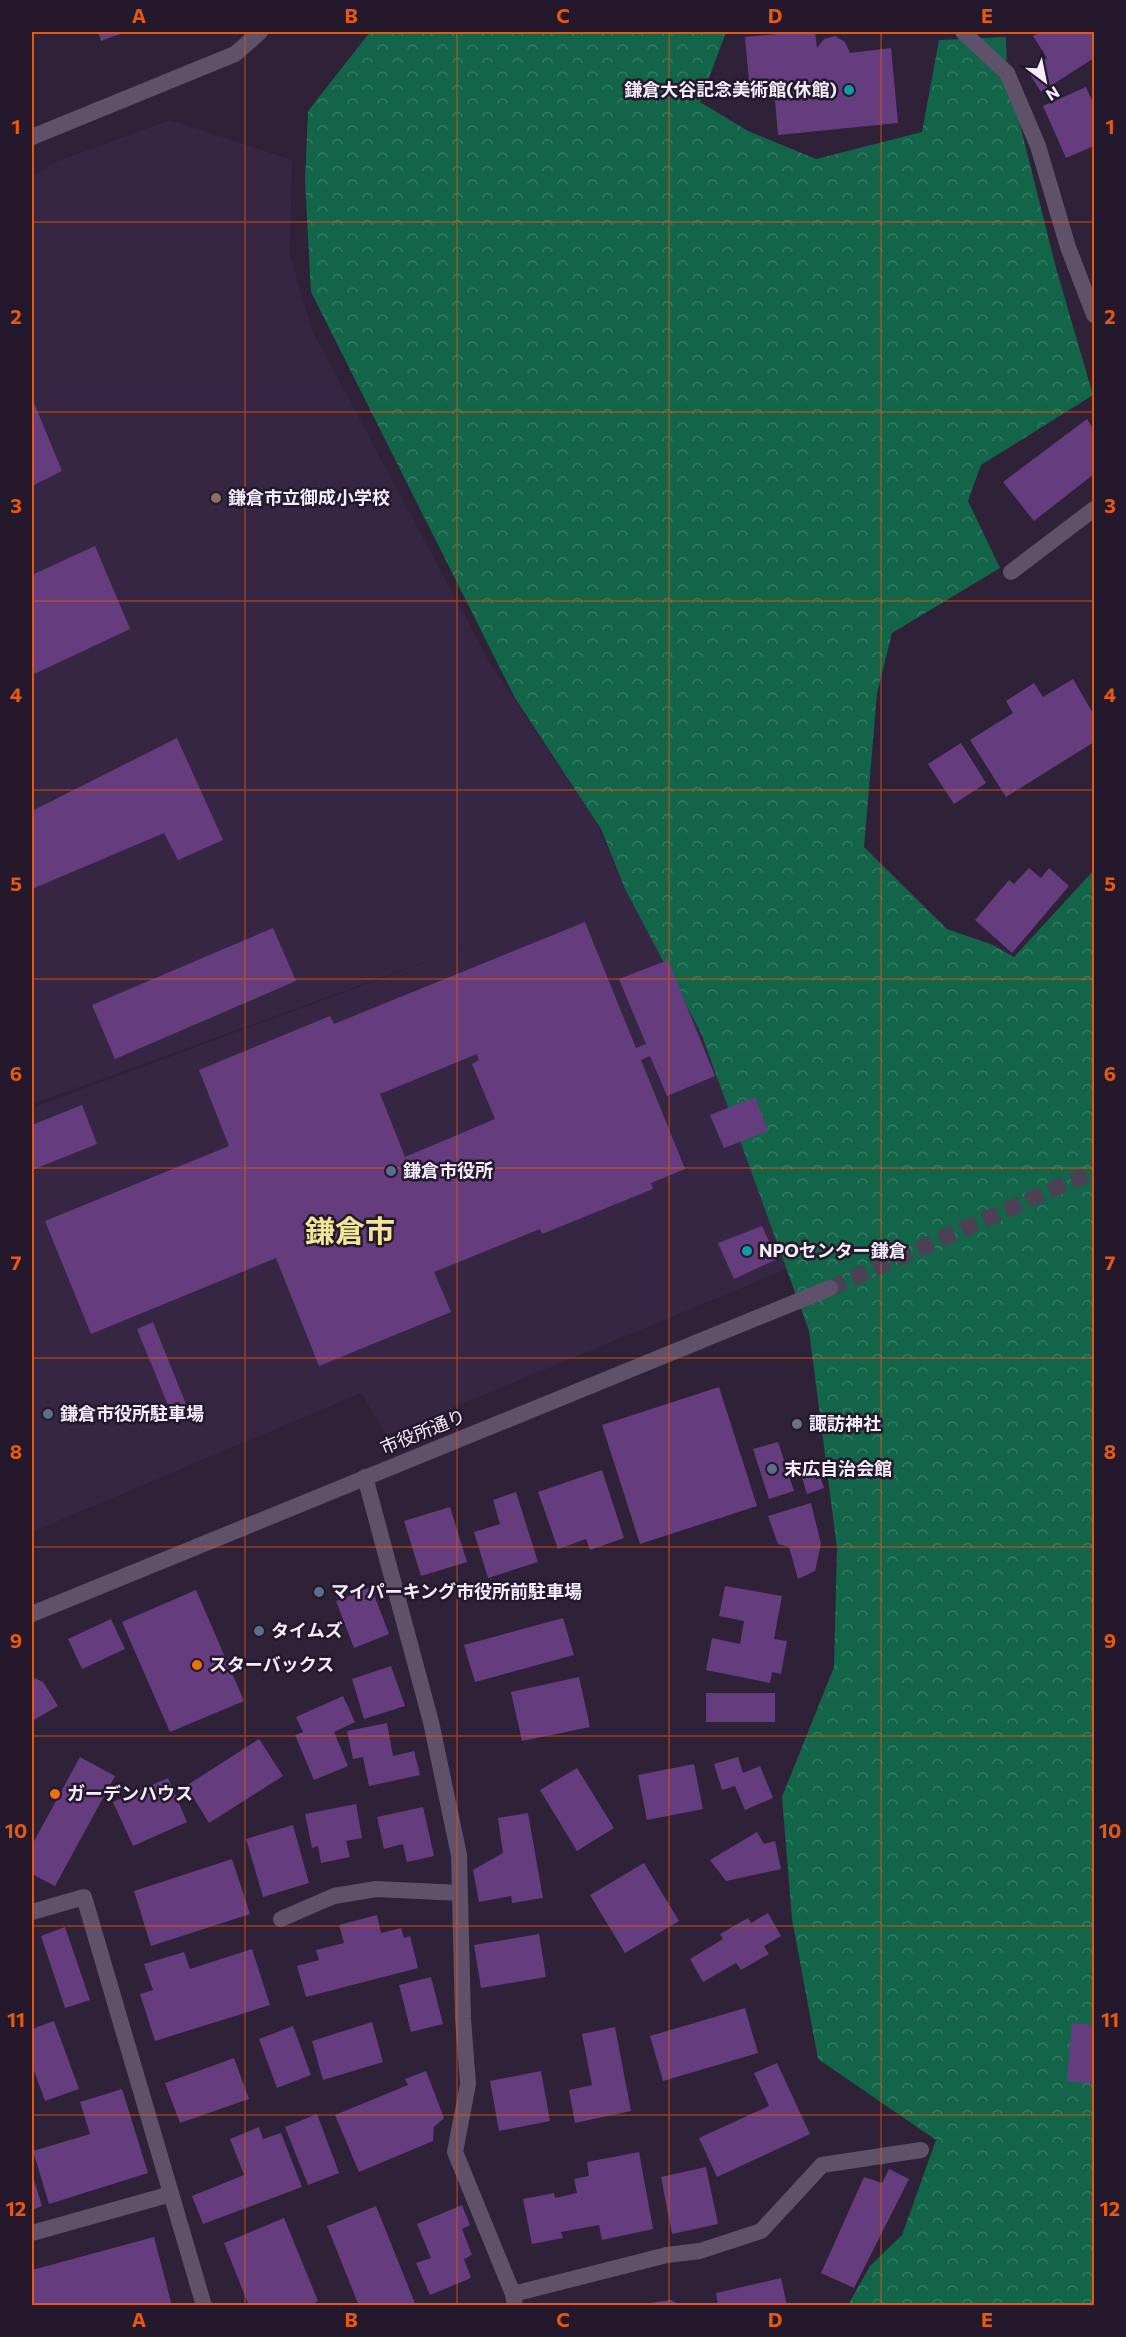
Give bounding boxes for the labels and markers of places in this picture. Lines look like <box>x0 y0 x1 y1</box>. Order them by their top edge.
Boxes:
place label: 鎌倉大谷記念美術館(休館) <box>624 78 837 100</box>
marker: 鎌倉大谷記念美術館(休館) <box>842 83 856 97</box>
place label: 鎌倉市立御成小学校 <box>228 486 390 508</box>
marker: 鎌倉市立御成小学校 <box>209 491 223 505</box>
place label: 鎌倉市役所 <box>403 1159 493 1181</box>
marker: 鎌倉市役所 <box>384 1164 398 1178</box>
place label: NPOセンター鎌倉 <box>759 1239 907 1261</box>
marker: NPOセンター鎌倉 <box>740 1244 754 1258</box>
place label: 鎌倉市役所駐車場 <box>60 1402 204 1424</box>
marker: 鎌倉市役所駐車場 <box>41 1407 55 1421</box>
place label: 諏訪神社 <box>809 1412 881 1434</box>
marker: 諏訪神社 <box>790 1417 804 1431</box>
place label: 末広自治会館 <box>784 1457 892 1479</box>
marker: 末広自治会館 <box>765 1462 779 1476</box>
place label: マイパーキング市役所前駐車場 <box>331 1580 582 1602</box>
marker: マイパーキング市役所前駐車場 <box>312 1585 326 1599</box>
place label: タイムズ <box>271 1619 343 1641</box>
marker: タイムズ <box>252 1624 266 1638</box>
place label: スターバックス <box>209 1653 334 1675</box>
marker: スターバックス <box>190 1658 204 1672</box>
place label: ガーデンハウス <box>67 1782 193 1804</box>
marker: ガーデンハウス <box>48 1787 62 1801</box>

